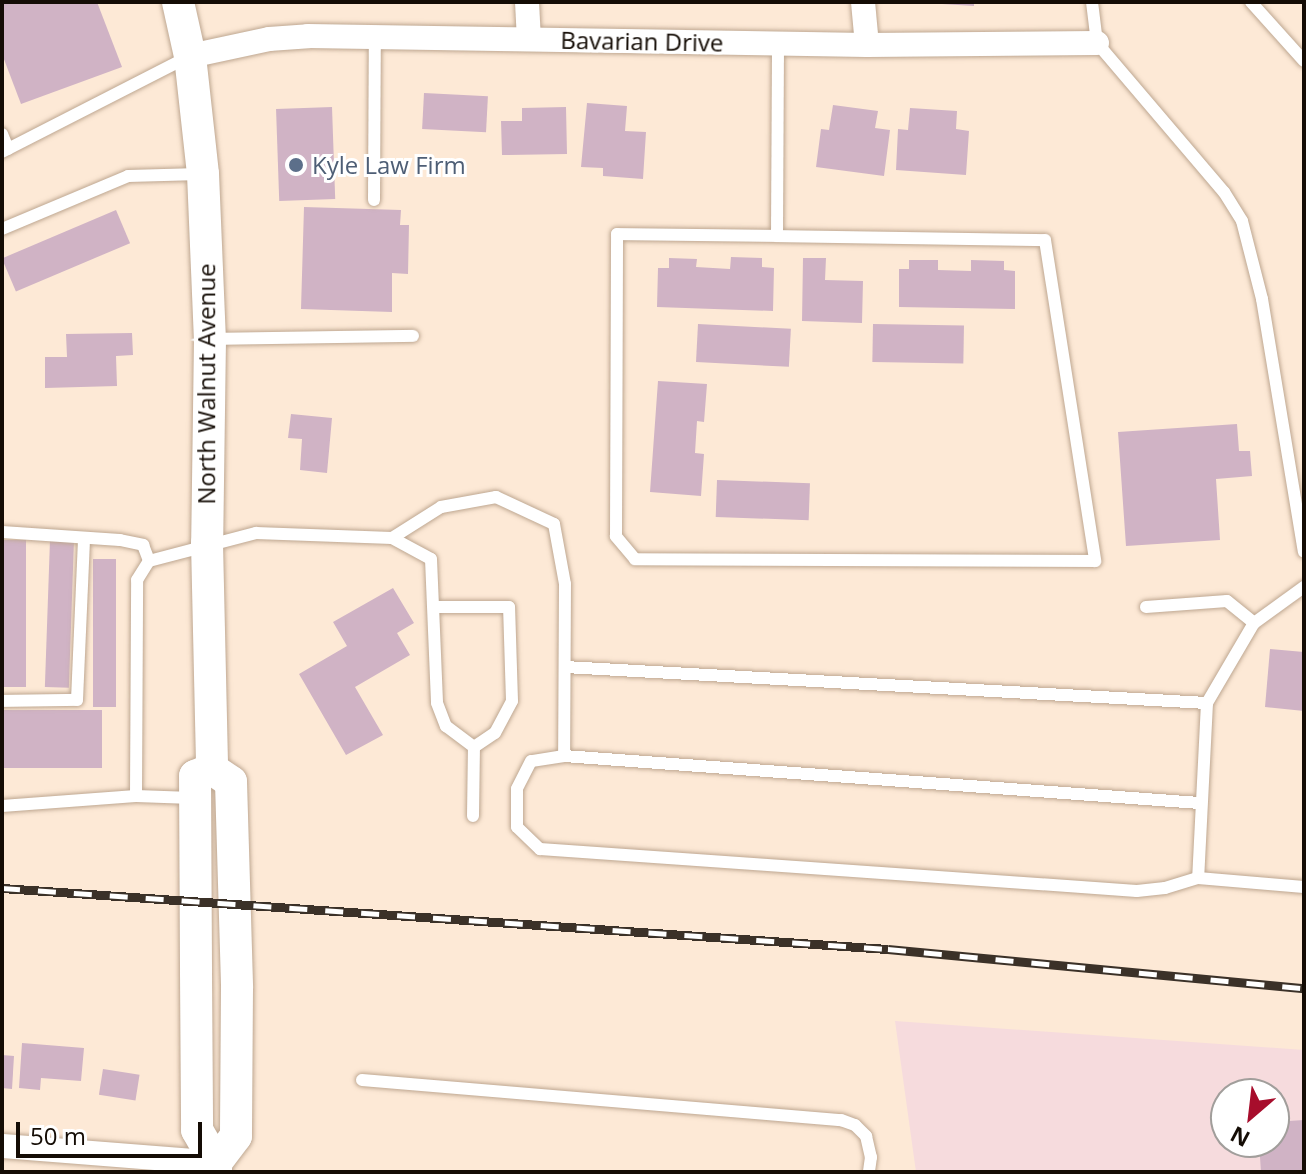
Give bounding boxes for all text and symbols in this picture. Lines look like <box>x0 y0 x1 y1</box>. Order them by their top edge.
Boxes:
street label: Bavarian Drive <box>560 25 724 57</box>
place label: Kyle Law Firm <box>312 151 466 179</box>
marker: Kyle Law Firm <box>287 156 305 174</box>
street label: North Walnut Avenue <box>192 263 220 505</box>
north arrow <box>1210 1078 1290 1158</box>
scale bar <box>20 1106 206 1156</box>
text: 50 m <box>30 1119 86 1152</box>
text: N <box>1225 1120 1255 1155</box>

